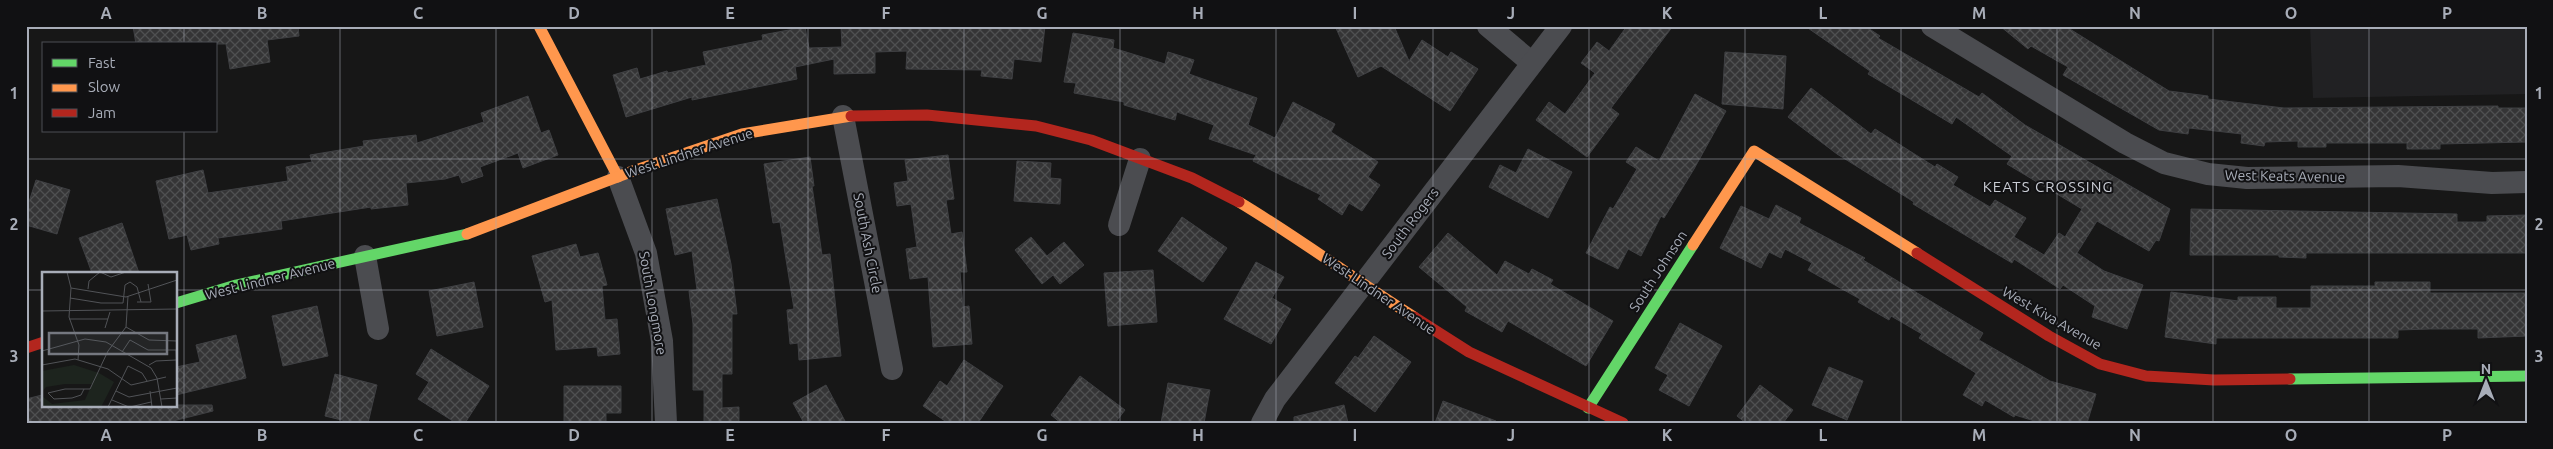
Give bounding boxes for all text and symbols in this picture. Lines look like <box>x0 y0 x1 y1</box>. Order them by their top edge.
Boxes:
text: A <box>100 4 112 22</box>
text: B <box>257 4 267 22</box>
text: C <box>413 4 423 22</box>
text: D <box>568 4 580 22</box>
text: E <box>725 4 735 22</box>
text: F <box>882 4 891 22</box>
text: G <box>1036 4 1048 22</box>
text: H <box>1192 4 1204 22</box>
text: I <box>1353 4 1357 22</box>
text: J <box>1507 4 1515 22</box>
text: K <box>1662 4 1673 22</box>
text: L <box>1819 4 1828 22</box>
text: M <box>1972 4 1986 22</box>
text: N <box>2129 4 2141 22</box>
text: O <box>2285 4 2297 22</box>
text: P <box>2442 4 2452 22</box>
legend <box>42 42 218 132</box>
text: Fast <box>88 54 116 71</box>
text: Slow <box>88 78 121 95</box>
text: 1 <box>9 84 19 102</box>
text: 1 <box>2534 84 2544 102</box>
text: Jam <box>88 104 116 121</box>
street label: West Lindner Avenue <box>623 125 755 181</box>
street label: West Keats Avenue <box>2225 167 2345 185</box>
district label: KEATS CROSSING <box>1983 178 2113 195</box>
street label: South Rogers <box>1378 185 1442 261</box>
street label: South Ash Circle <box>850 191 886 295</box>
text: 2 <box>9 215 19 233</box>
text: 2 <box>2534 215 2544 233</box>
street label: South Johnson <box>1626 227 1690 315</box>
street label: South Longmore <box>636 250 670 356</box>
street label: West Lindner Avenue <box>1319 250 1439 338</box>
street label: West Lindner Avenue <box>203 255 337 303</box>
inset map <box>42 272 178 406</box>
street label: West Kiva Avenue <box>2000 283 2104 353</box>
text: 3 <box>9 347 19 365</box>
text: 3 <box>2534 347 2544 365</box>
north arrow <box>2460 356 2510 406</box>
text: N <box>2481 361 2491 377</box>
text: A <box>100 426 112 444</box>
text: B <box>257 426 267 444</box>
text: C <box>413 426 423 444</box>
text: D <box>568 426 580 444</box>
text: E <box>725 426 735 444</box>
text: F <box>882 426 891 444</box>
text: G <box>1036 426 1048 444</box>
text: H <box>1192 426 1204 444</box>
text: I <box>1353 426 1357 444</box>
text: J <box>1507 426 1515 444</box>
text: K <box>1662 426 1673 444</box>
text: L <box>1819 426 1828 444</box>
text: M <box>1972 426 1986 444</box>
text: N <box>2129 426 2141 444</box>
text: O <box>2285 426 2297 444</box>
text: P <box>2442 426 2452 444</box>

